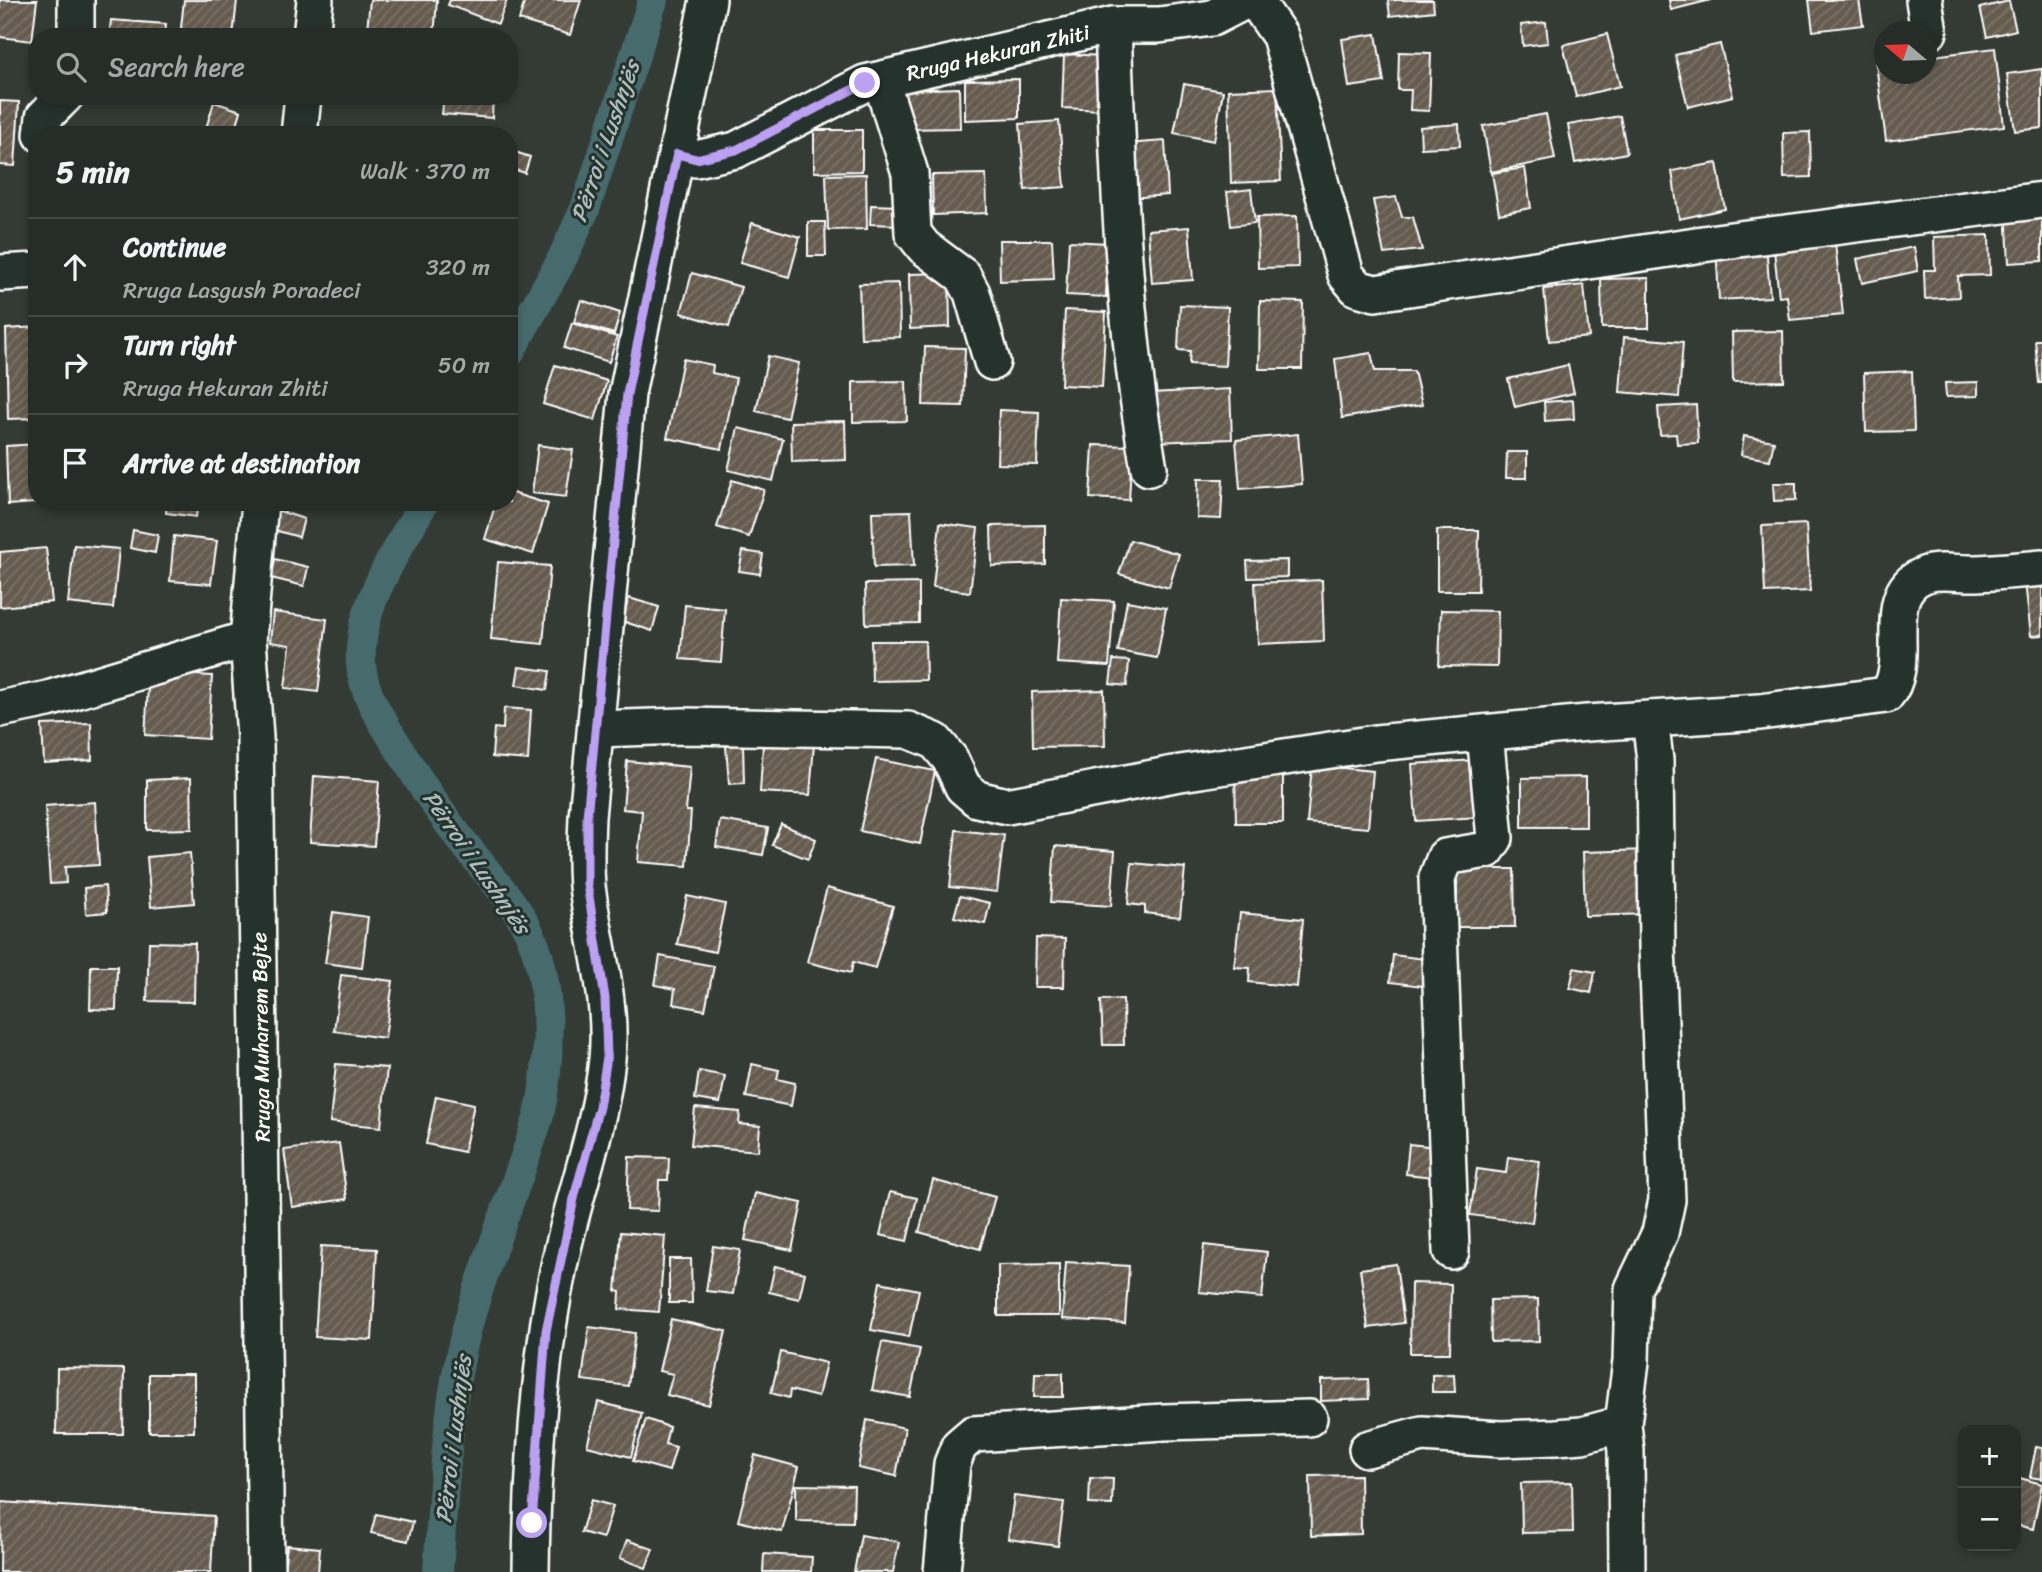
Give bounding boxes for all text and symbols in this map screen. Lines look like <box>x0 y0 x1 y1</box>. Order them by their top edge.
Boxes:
street label: Rruga Hekuran Zhiti <box>903 13 1094 93</box>
north arrow <box>1874 21 1937 84</box>
search box <box>28 28 518 105</box>
text: Search here <box>108 44 245 90</box>
icon: search <box>52 48 90 86</box>
water label: Përroi i Lushnjës <box>559 52 653 228</box>
route end <box>849 67 880 98</box>
text: 5 min <box>56 145 130 199</box>
text: Walk · 370 m <box>360 151 490 192</box>
text: Continue <box>123 224 226 270</box>
text: 320 m <box>426 247 490 288</box>
icon: ahead <box>56 248 94 286</box>
text: Rruga Lasgush Poradeci <box>123 270 360 311</box>
text: Turn right <box>123 322 236 368</box>
text: 50 m <box>438 345 490 386</box>
icon: right <box>56 346 94 384</box>
text: Rruga Hekuran Zhiti <box>123 368 328 409</box>
text: Arrive at destination <box>123 440 360 486</box>
icon: arrive <box>56 444 94 482</box>
water label: Përroi i Lushnjës <box>411 781 543 945</box>
street label: Rruga Muharrem Bejte <box>240 932 282 1142</box>
water label: Përroi i Lushnjës <box>423 1350 484 1525</box>
map controls <box>1958 1425 2021 1551</box>
button: + <box>1958 1425 2021 1488</box>
button: − <box>1958 1488 2021 1551</box>
route start <box>516 1507 547 1538</box>

